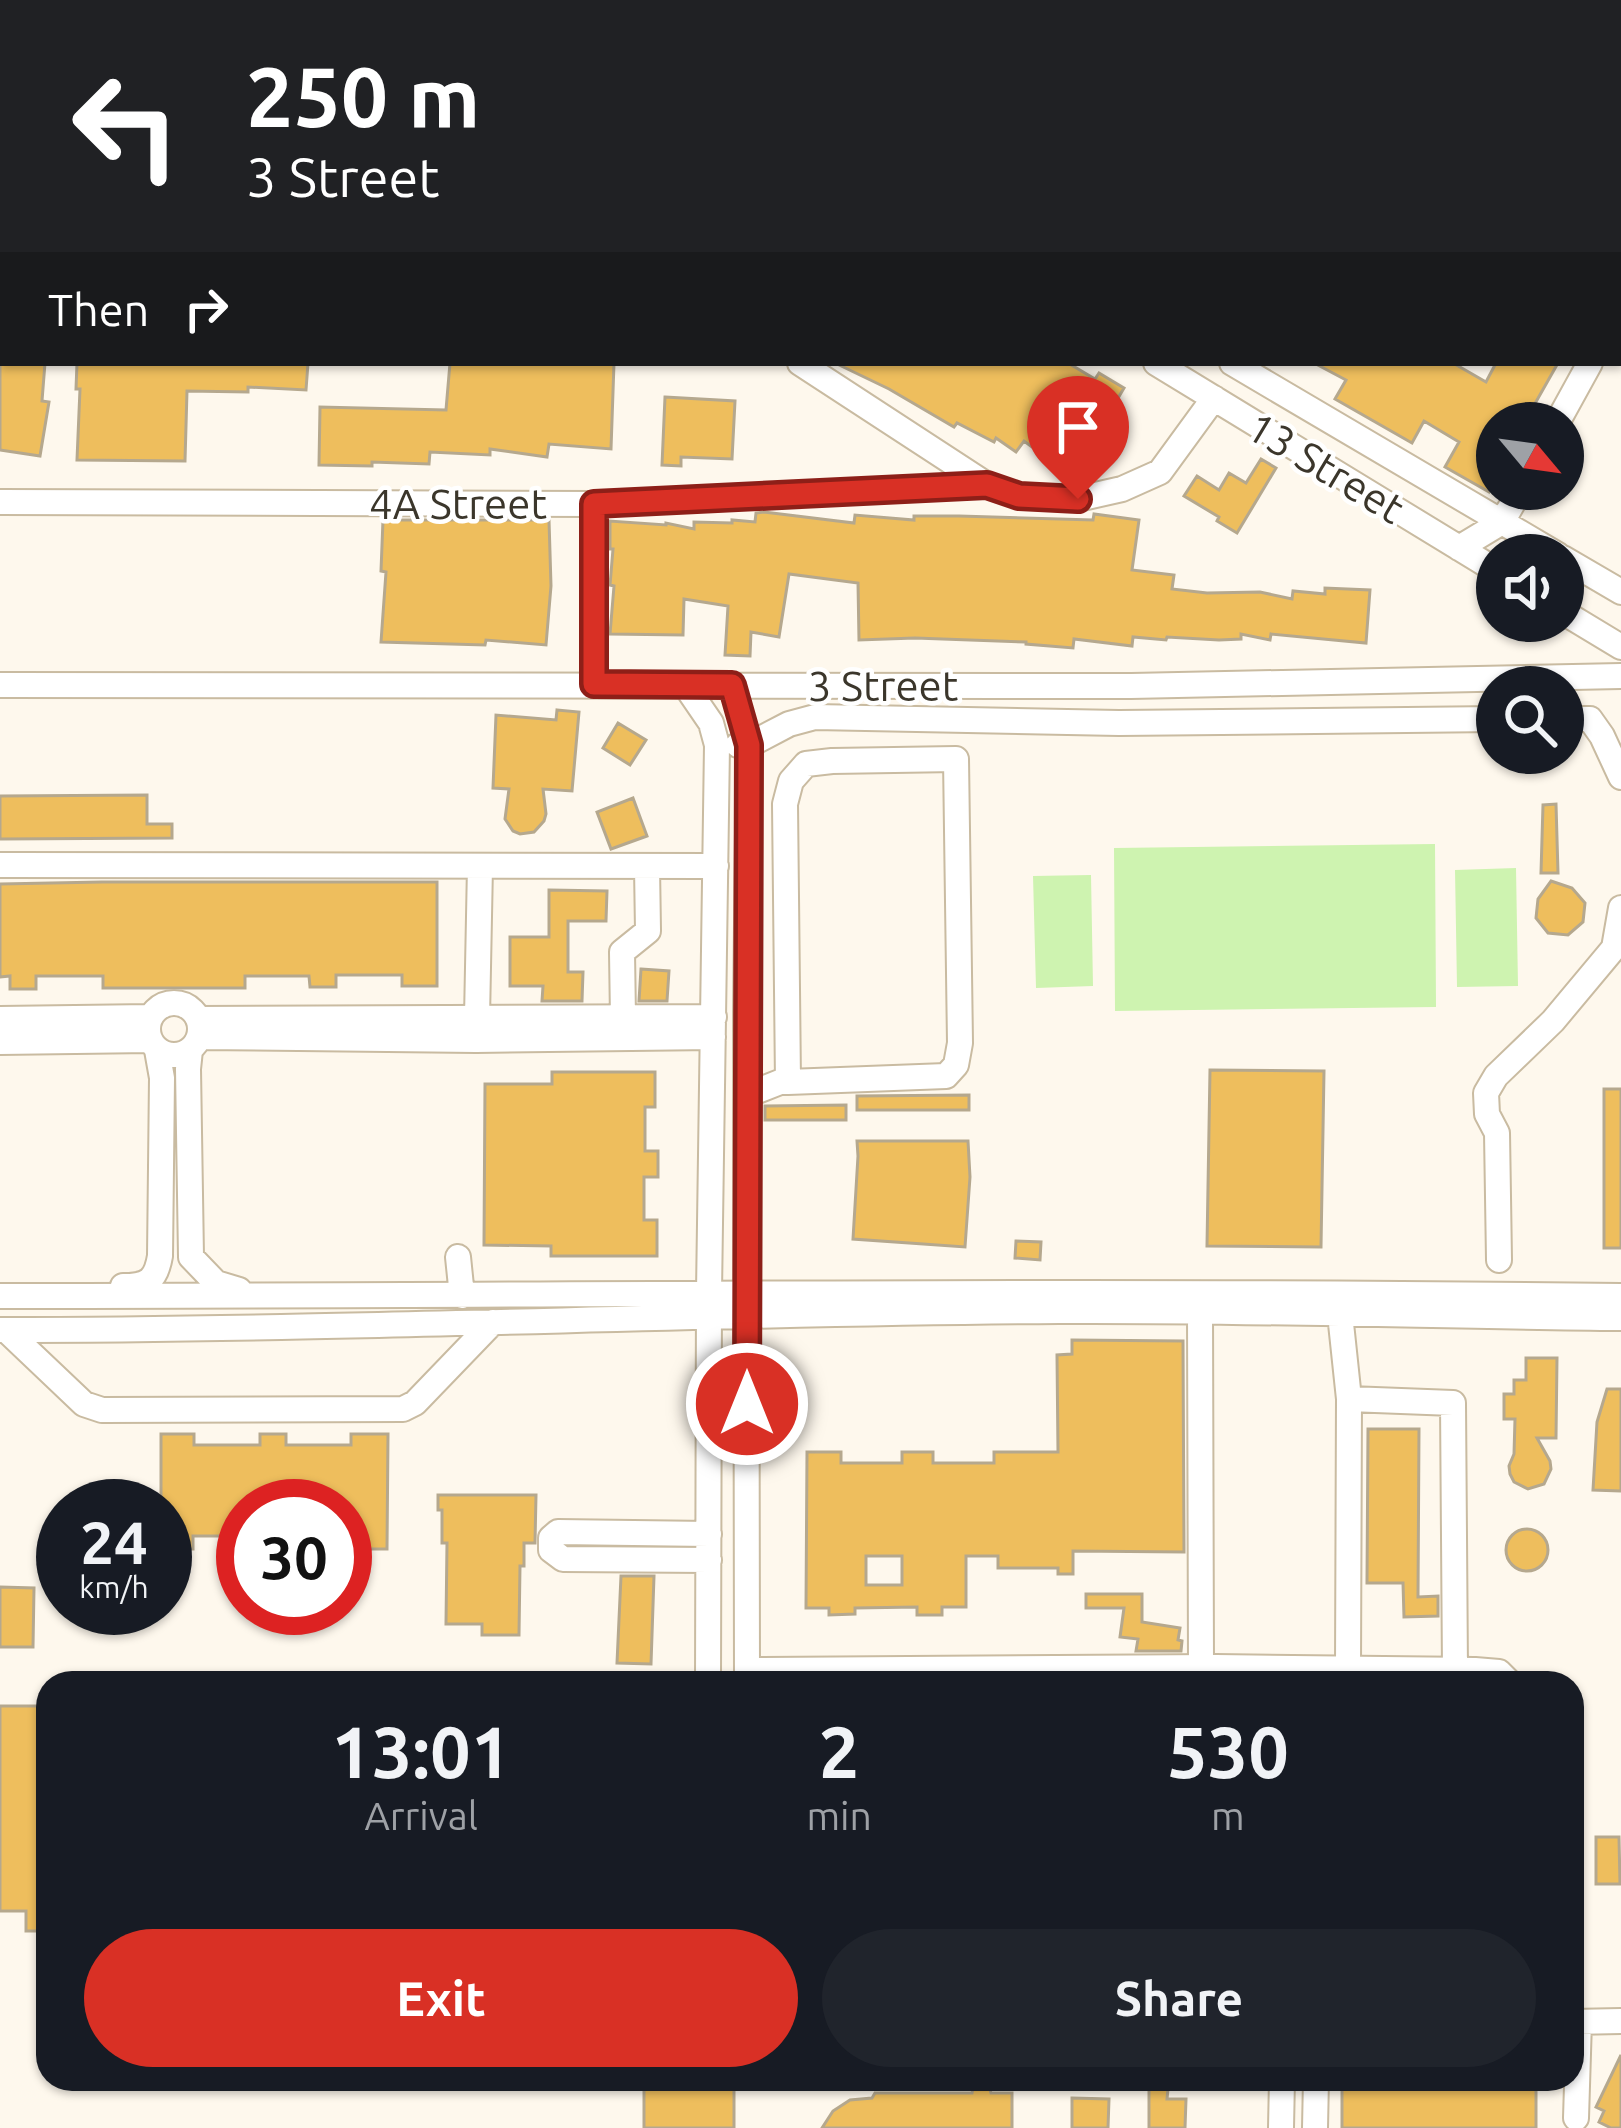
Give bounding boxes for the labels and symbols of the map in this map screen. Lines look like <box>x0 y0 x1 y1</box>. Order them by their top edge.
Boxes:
pin <box>1027 376 1129 499</box>
street label: 13 Street <box>1239 402 1413 532</box>
north arrow <box>1476 402 1584 510</box>
street label: 4A Street <box>369 480 547 527</box>
street label: 3 Street <box>808 662 958 709</box>
position arrow <box>684 1341 810 1467</box>
speed limit sign: 30 <box>216 1479 372 1635</box>

